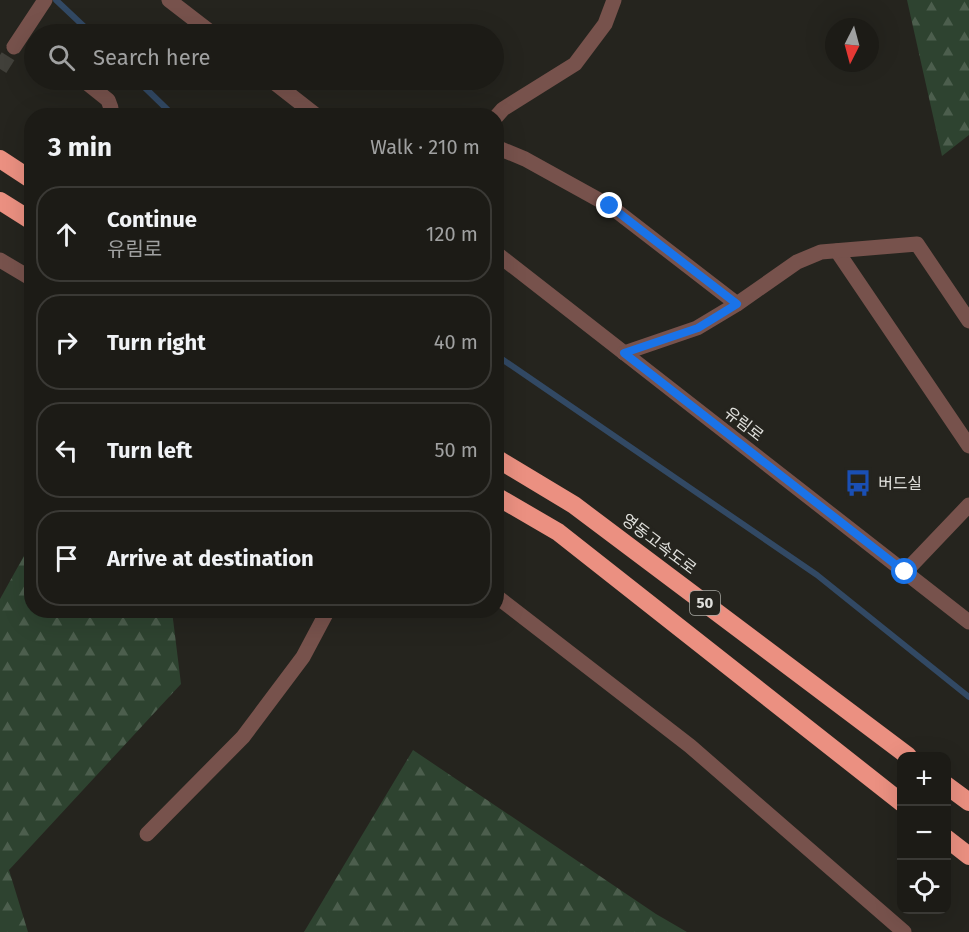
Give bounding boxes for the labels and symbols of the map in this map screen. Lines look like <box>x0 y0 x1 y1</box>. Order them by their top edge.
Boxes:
north arrow <box>825 18 879 72</box>
route end <box>596 192 622 218</box>
street label: 유림로 <box>721 403 767 445</box>
bus stop icon: 버드실 <box>843 468 873 498</box>
place label: 버드실 <box>878 474 922 493</box>
street label: 영동고속도로 <box>618 510 700 578</box>
route start <box>891 558 917 584</box>
road number: 50 <box>690 591 720 615</box>

